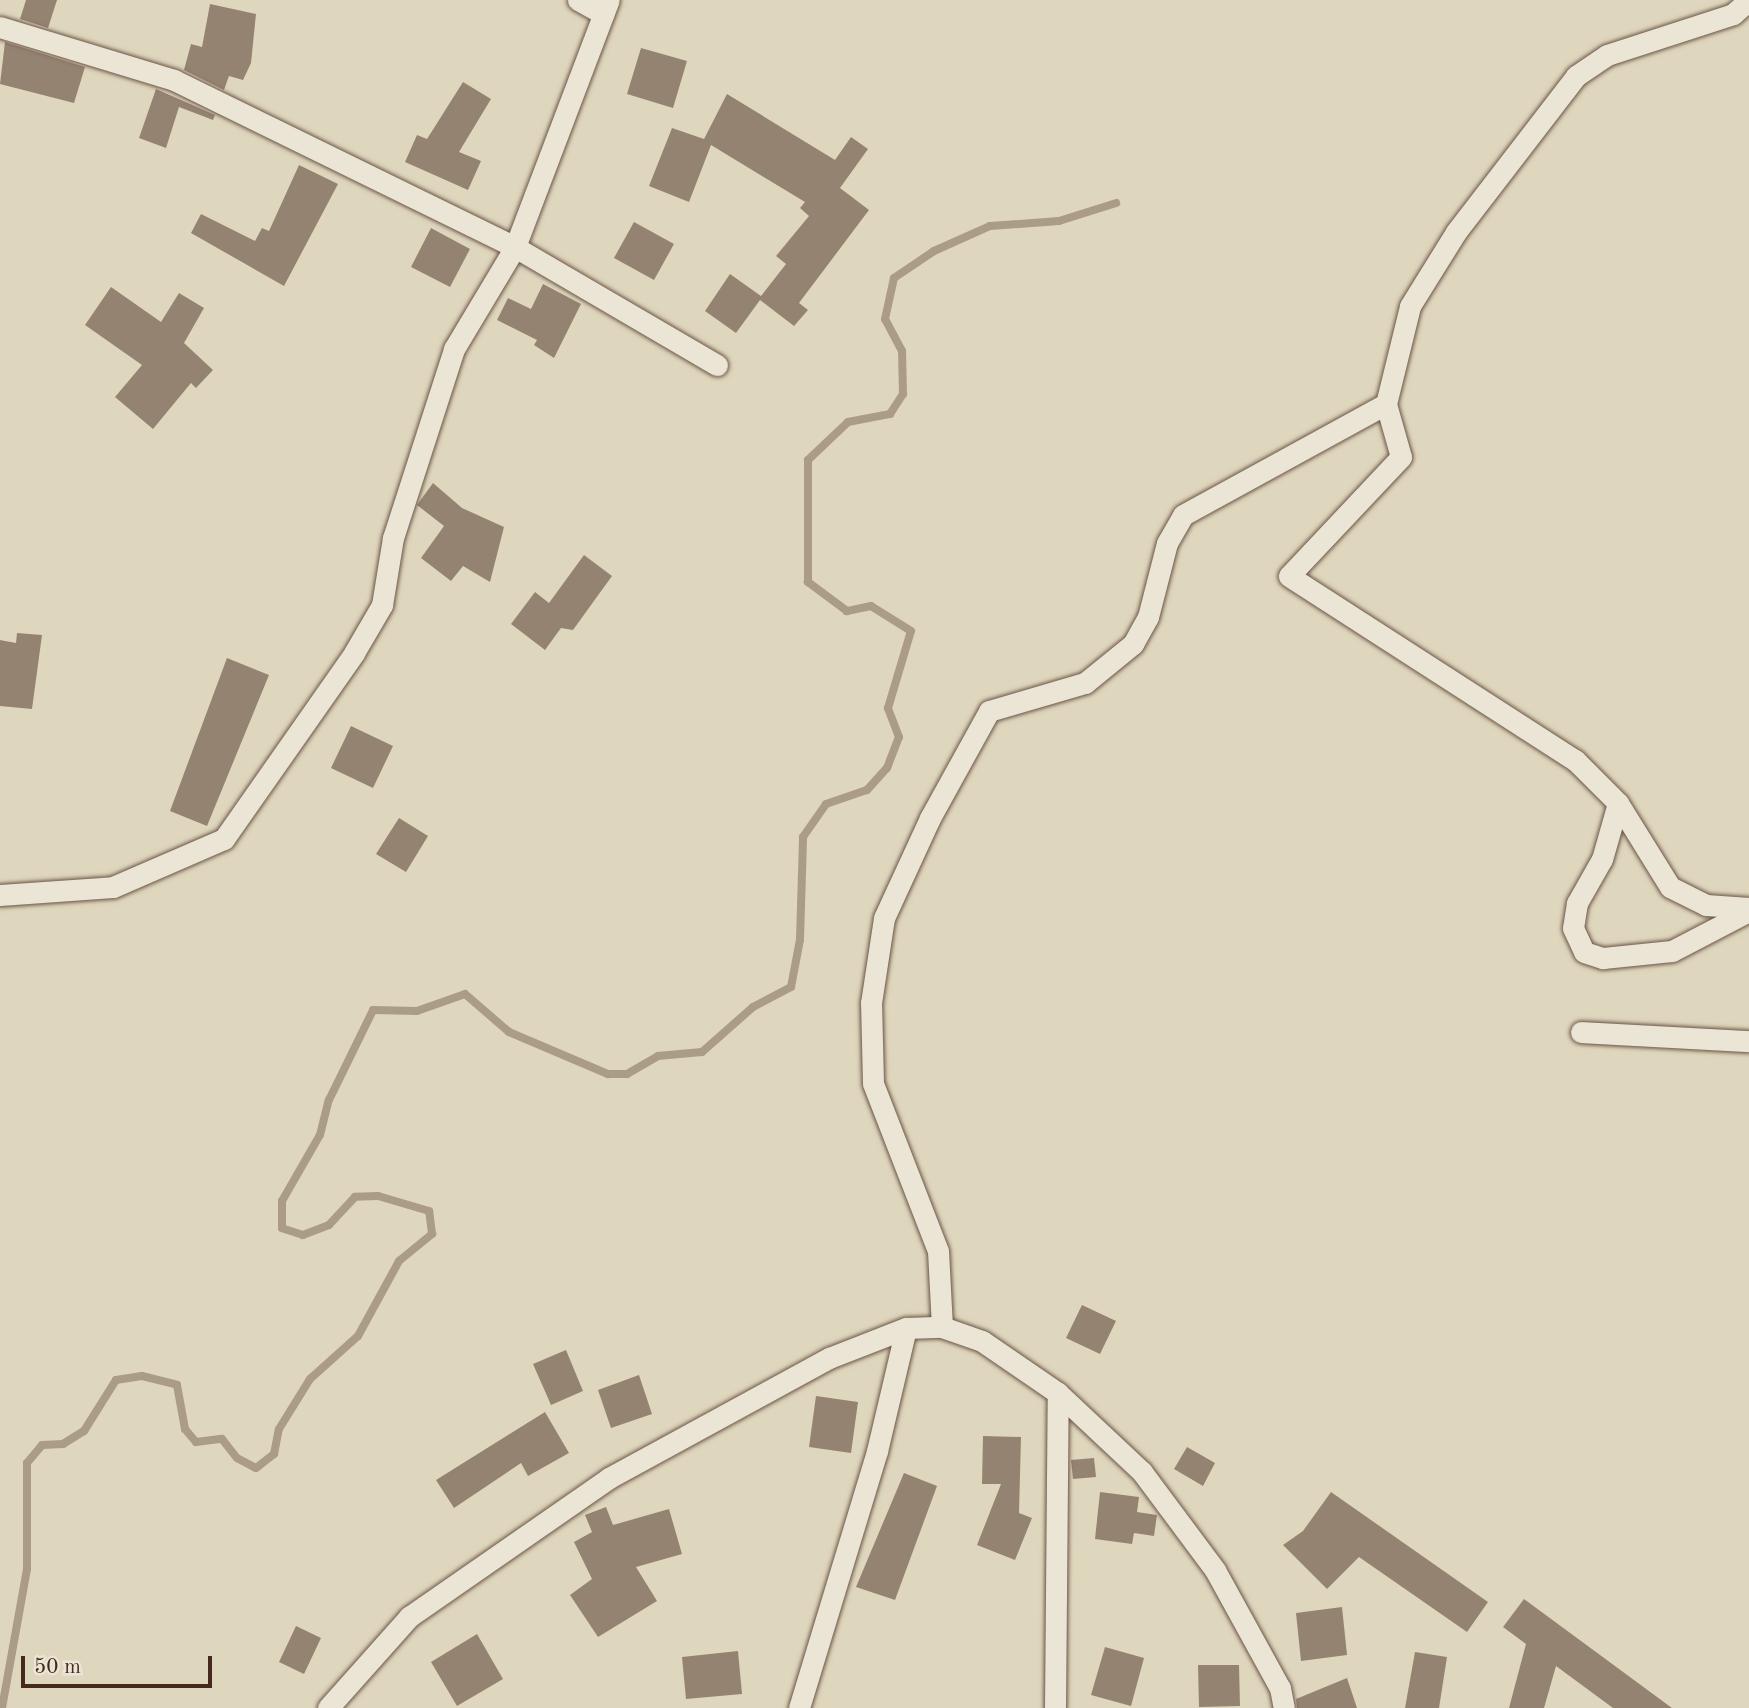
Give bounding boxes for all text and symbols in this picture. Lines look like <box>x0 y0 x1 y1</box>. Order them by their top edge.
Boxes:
scale bar <box>24 1642 215 1686</box>
text: 50 m <box>34 1657 81 1678</box>

